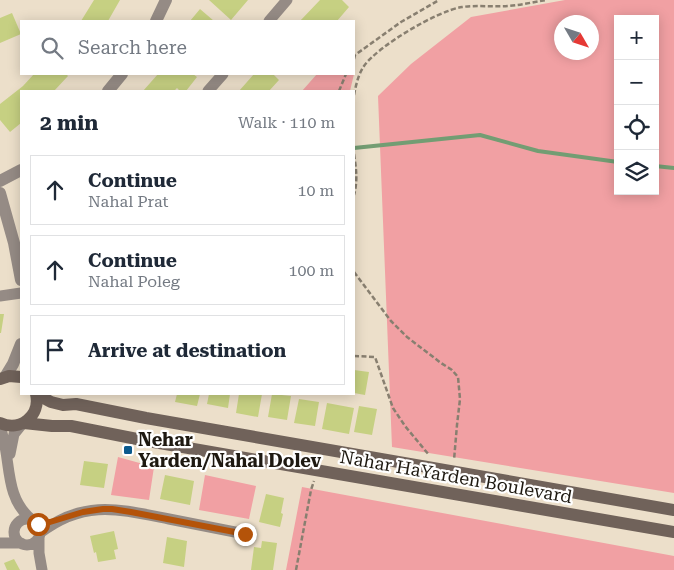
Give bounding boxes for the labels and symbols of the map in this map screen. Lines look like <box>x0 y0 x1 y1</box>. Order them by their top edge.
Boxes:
north arrow <box>554 15 599 60</box>
place label: Nehar Yarden/Nahal Dolev <box>138 429 322 471</box>
marker: Nehar Yarden/Nahal Dolev <box>122 444 134 456</box>
street label: Nahar HaYarden Boulevard <box>338 446 574 507</box>
route start <box>27 513 50 536</box>
route end <box>234 523 257 546</box>

